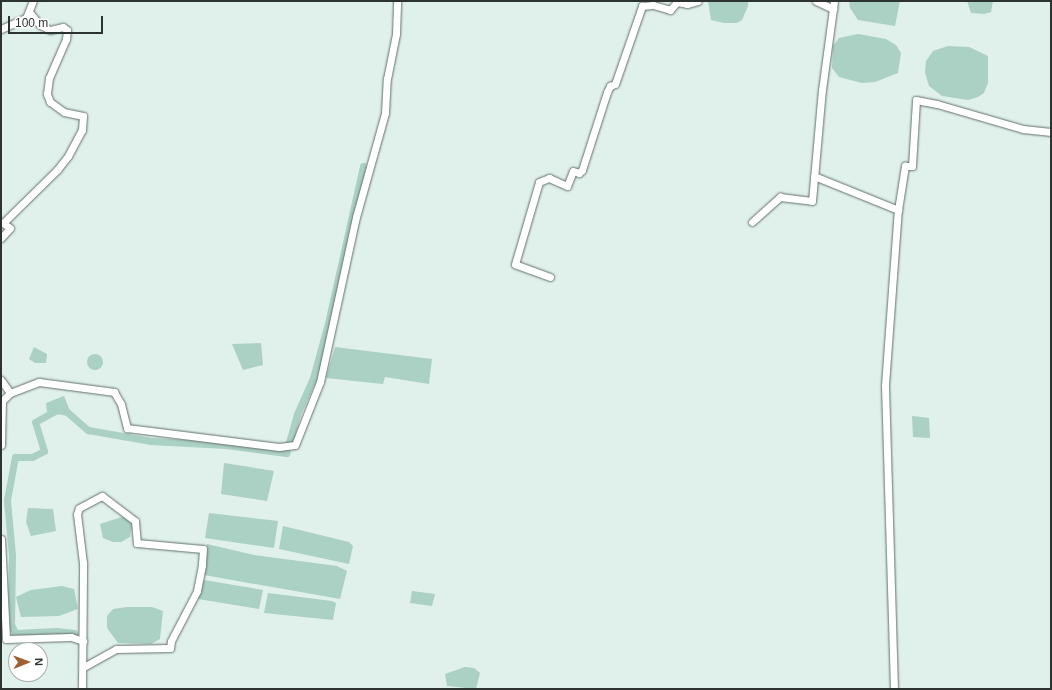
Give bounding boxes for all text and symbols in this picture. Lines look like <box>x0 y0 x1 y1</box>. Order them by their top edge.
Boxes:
scale bar <box>10 8 105 34</box>
text: 100 m <box>15 16 48 30</box>
north arrow <box>8 642 48 682</box>
text: N <box>33 658 45 666</box>

